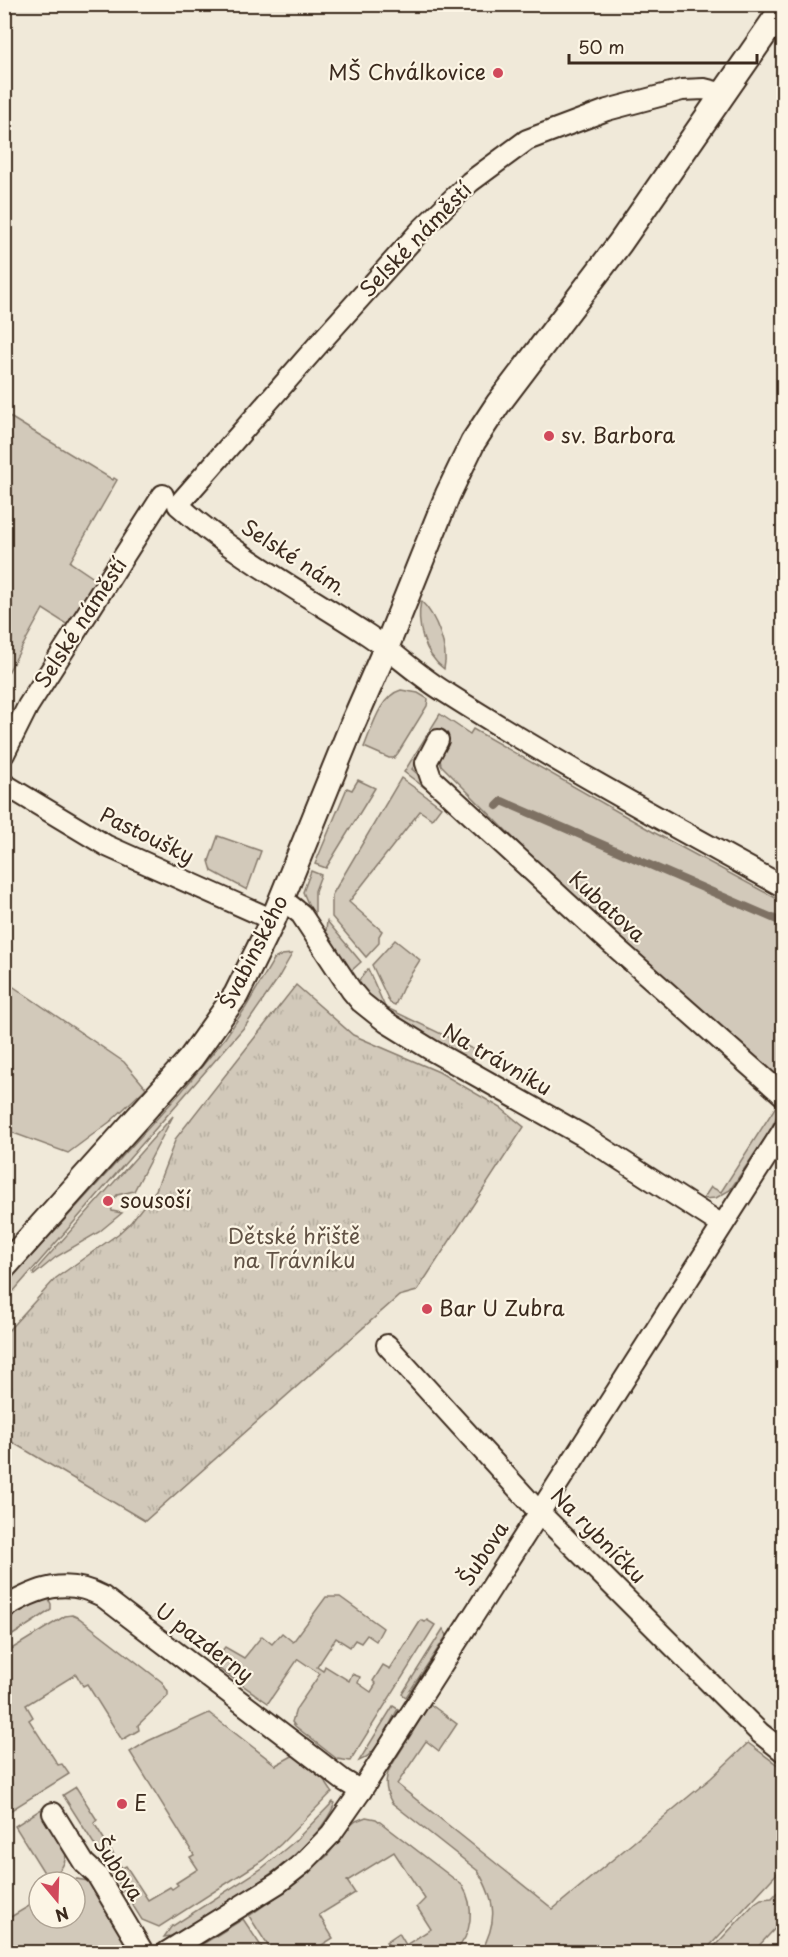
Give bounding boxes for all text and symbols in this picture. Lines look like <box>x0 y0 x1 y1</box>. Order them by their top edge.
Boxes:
scale bar <box>569 27 756 65</box>
text: 50 m <box>578 33 625 60</box>
place label: MŠ Chválkovice <box>328 55 486 87</box>
marker: MŠ Chválkovice <box>491 66 505 80</box>
street label: Selské náměstí <box>351 174 478 304</box>
place label: sv. Barbora <box>561 418 675 450</box>
marker: sv. Barbora <box>542 429 556 443</box>
street label: Selské nám. <box>236 510 355 603</box>
street label: Selské náměstí <box>25 550 134 693</box>
street label: Pastoušky <box>95 798 200 871</box>
street label: Kubatova <box>563 862 654 949</box>
street label: Švabinského <box>210 888 295 1014</box>
street label: Na trávníku <box>437 1014 559 1102</box>
place label: sousoší <box>120 1183 191 1215</box>
marker: sousoší <box>101 1194 115 1208</box>
park label: Dětské hřiště na Trávníku <box>228 1219 360 1275</box>
place label: Bar U Zubra <box>439 1291 565 1323</box>
marker: Bar U Zubra <box>420 1302 434 1316</box>
street label: Na rybníčku <box>544 1479 655 1590</box>
street label: Šubova <box>449 1514 515 1592</box>
street label: U pazderny <box>149 1594 261 1689</box>
place label: E <box>134 1786 147 1818</box>
marker: E <box>115 1797 129 1811</box>
street label: Šubova <box>86 1829 153 1907</box>
north arrow <box>27 1870 87 1930</box>
text: N <box>52 1902 72 1929</box>

